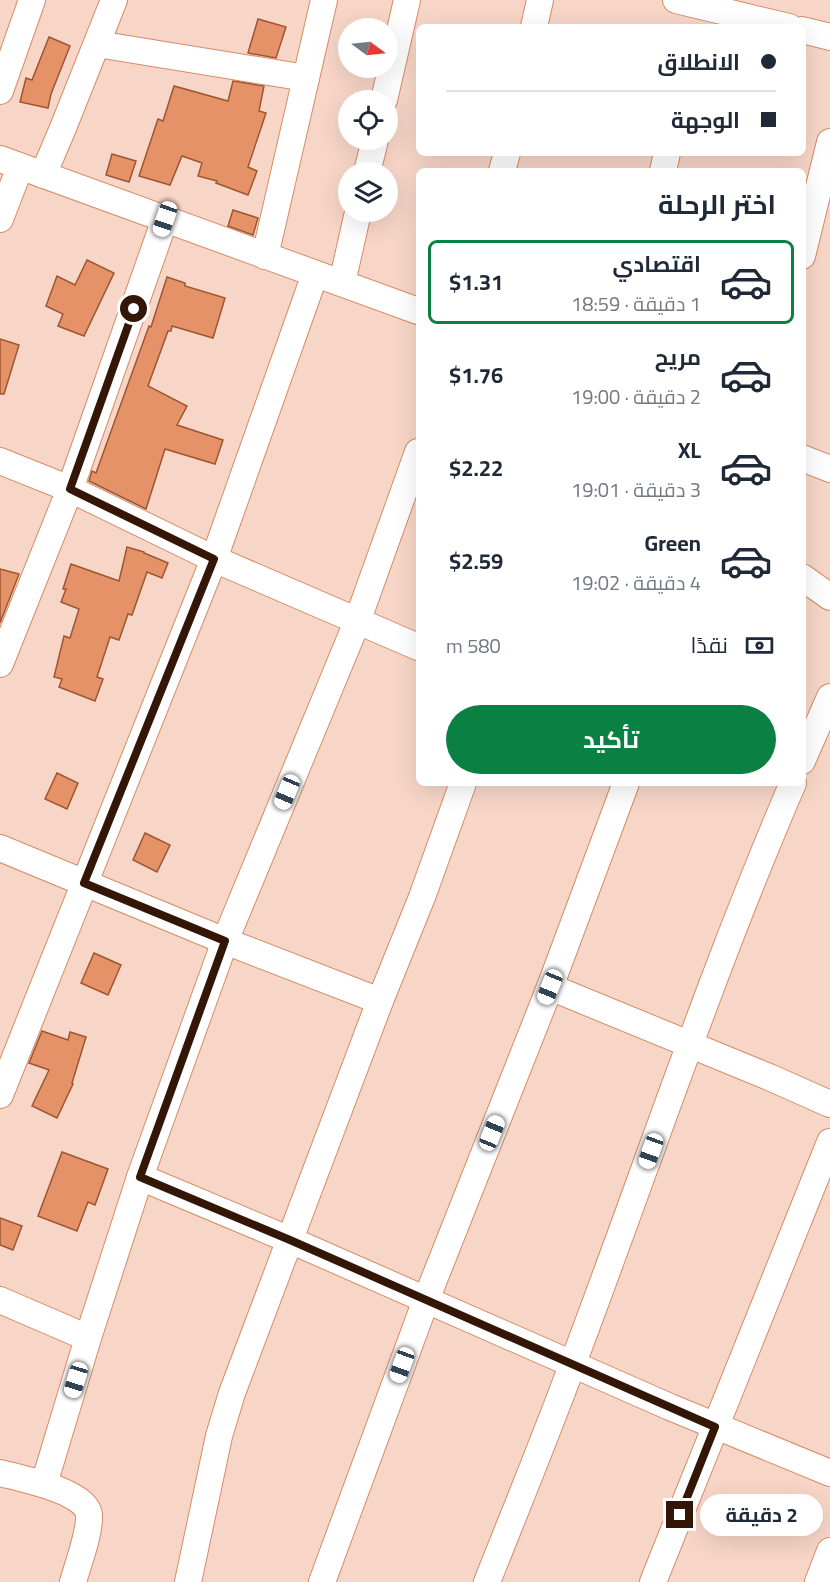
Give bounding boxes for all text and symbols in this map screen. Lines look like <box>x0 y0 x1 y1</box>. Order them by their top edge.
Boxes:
north arrow <box>338 18 398 78</box>
map controls <box>338 18 398 222</box>
text: الانطلاق <box>657 41 740 83</box>
button: locate <box>338 90 398 150</box>
text: الوجهة <box>671 99 740 141</box>
button: layers <box>338 162 398 222</box>
text: اختر الرحلة <box>658 179 776 229</box>
car <box>151 199 179 239</box>
text: اقتصادي <box>612 243 701 285</box>
icon: car <box>719 255 773 309</box>
text: $1.31 <box>449 261 503 303</box>
text: 1 دقيقة · 18:59 <box>571 285 701 322</box>
route start <box>120 295 147 322</box>
text: مريح <box>655 336 701 378</box>
icon: car <box>719 348 773 402</box>
text: $1.76 <box>449 354 503 396</box>
text: 2 دقيقة · 19:00 <box>571 378 701 415</box>
text: XL <box>678 429 701 471</box>
icon: car <box>719 441 773 495</box>
text: $2.22 <box>449 447 503 489</box>
text: 3 دقيقة · 19:01 <box>571 471 701 508</box>
text: Green <box>645 522 701 564</box>
icon: car <box>719 534 773 588</box>
text: $2.59 <box>449 540 503 582</box>
text: 4 دقيقة · 19:02 <box>571 564 701 601</box>
text: نقدًا <box>690 624 728 666</box>
text: 580 m <box>446 627 501 664</box>
icon: cash <box>743 629 776 662</box>
button: تأكيد <box>446 705 776 774</box>
car <box>272 772 302 812</box>
car <box>535 967 565 1007</box>
car <box>477 1113 507 1153</box>
car <box>636 1131 666 1171</box>
car <box>387 1345 417 1385</box>
car <box>62 1360 90 1400</box>
callout: 2 دقيقة <box>701 1494 824 1536</box>
text: 2 دقيقة <box>725 1496 798 1533</box>
route end <box>666 1501 693 1528</box>

